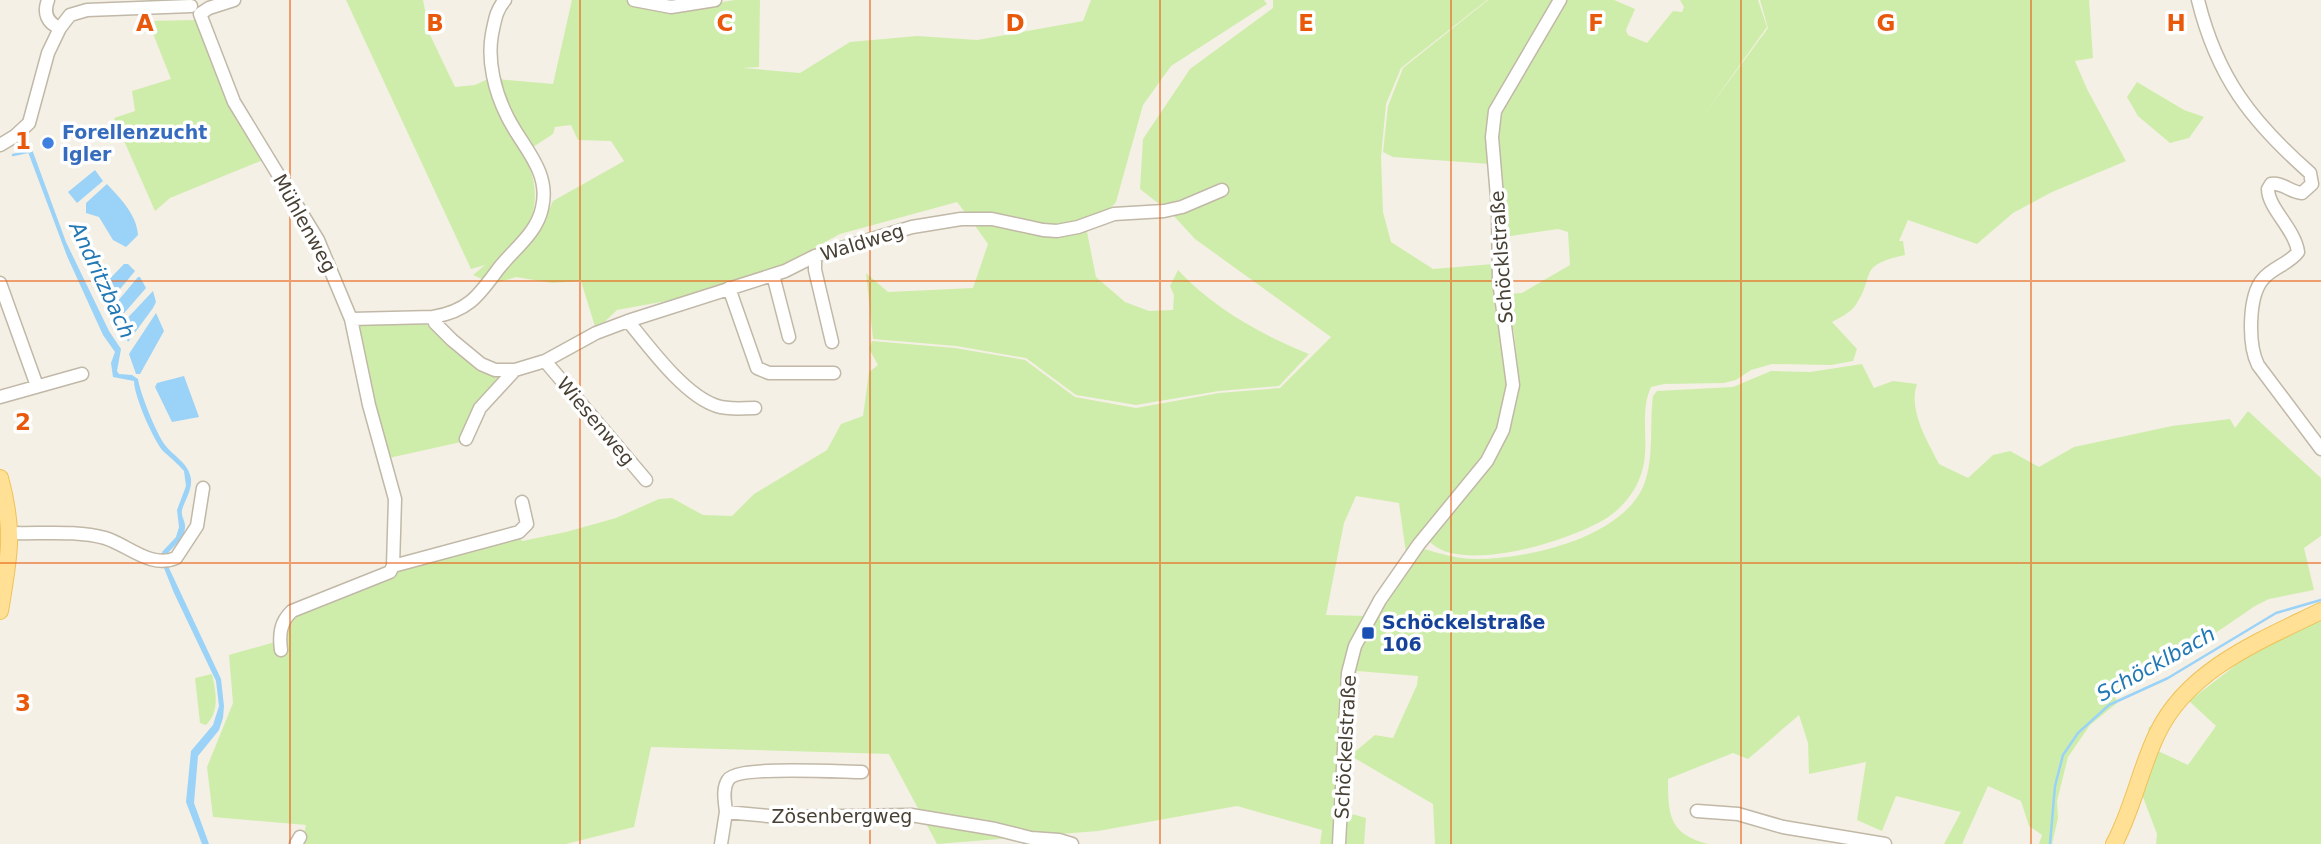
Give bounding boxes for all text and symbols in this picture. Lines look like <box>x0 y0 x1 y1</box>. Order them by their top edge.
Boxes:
text: A <box>136 10 154 36</box>
text: B <box>426 10 444 36</box>
text: C <box>717 10 733 36</box>
text: D <box>1005 10 1025 36</box>
text: E <box>1298 10 1314 36</box>
text: F <box>1588 10 1604 36</box>
text: G <box>1877 10 1895 36</box>
text: H <box>2166 10 2186 36</box>
place label: Forellenzucht Igler <box>62 121 207 165</box>
text: 1 <box>15 128 31 154</box>
marker: Forellenzucht Igler <box>40 135 56 151</box>
street label: Mühlenweg <box>269 170 341 276</box>
street label: Schöcklstraße <box>1485 190 1517 324</box>
water label: Andritzbach <box>64 216 139 342</box>
street label: Waldweg <box>818 219 906 265</box>
street label: Wiesenweg <box>553 372 639 470</box>
text: 2 <box>15 409 31 435</box>
place label: Schöckelstraße 106 <box>1382 611 1545 655</box>
water label: Schöcklbach <box>2093 622 2219 706</box>
marker: Schöckelstraße 106 <box>1360 625 1376 641</box>
street label: Schöckelstraße <box>1330 674 1360 820</box>
text: 3 <box>15 690 31 716</box>
street label: Zösenbergweg <box>772 805 912 827</box>

